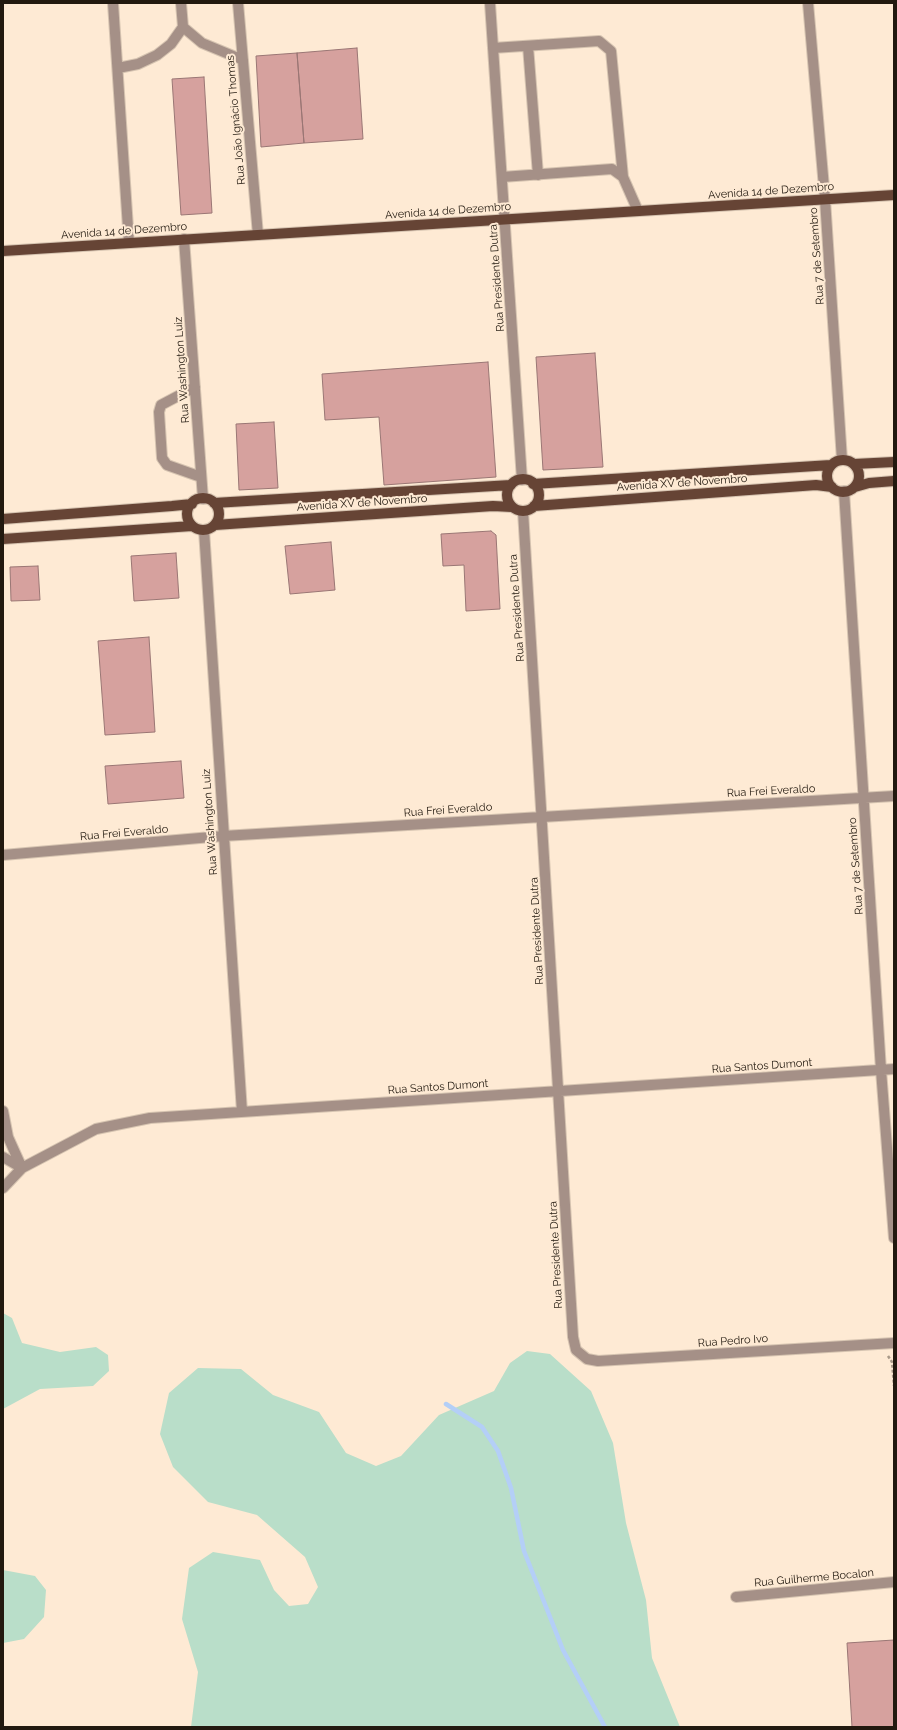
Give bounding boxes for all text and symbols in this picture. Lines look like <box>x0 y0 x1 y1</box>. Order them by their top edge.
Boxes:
street label: Rua João Ignácio Thomas <box>224 55 248 185</box>
street label: Avenida 14 de Dezembro <box>707 180 835 202</box>
street label: Avenida 14 de Dezembro <box>384 200 512 222</box>
street label: Rua 7 de Setembro <box>807 207 827 305</box>
street label: Avenida 14 de Dezembro <box>60 220 188 242</box>
street label: Rua Presidente Dutra <box>487 224 507 332</box>
street label: Rua Washington Luiz <box>172 316 192 424</box>
street label: Avenida XV de Novembro <box>616 472 748 494</box>
street label: Avenida XV de Novembro <box>296 492 428 514</box>
street label: Rua Presidente Dutra <box>507 554 527 662</box>
street label: Rua Washington Luiz <box>200 768 220 876</box>
street label: Rua Frei Everaldo <box>726 782 816 800</box>
street label: Rua Frei Everaldo <box>403 800 493 820</box>
street label: Rua 7 de Setembro <box>846 817 866 915</box>
street label: Rua Frei Everaldo <box>79 823 169 843</box>
street label: Rua Presidente Dutra <box>528 877 546 985</box>
street label: Rua Santos Dumont <box>711 1056 813 1076</box>
street label: Rua Santos Dumont <box>387 1077 489 1097</box>
street label: Rua Presidente Dutra <box>547 1201 565 1309</box>
street label: Rua Pedro Ivo <box>697 1332 769 1350</box>
street label: Rua Guilherme Bocalon <box>754 1566 874 1590</box>

